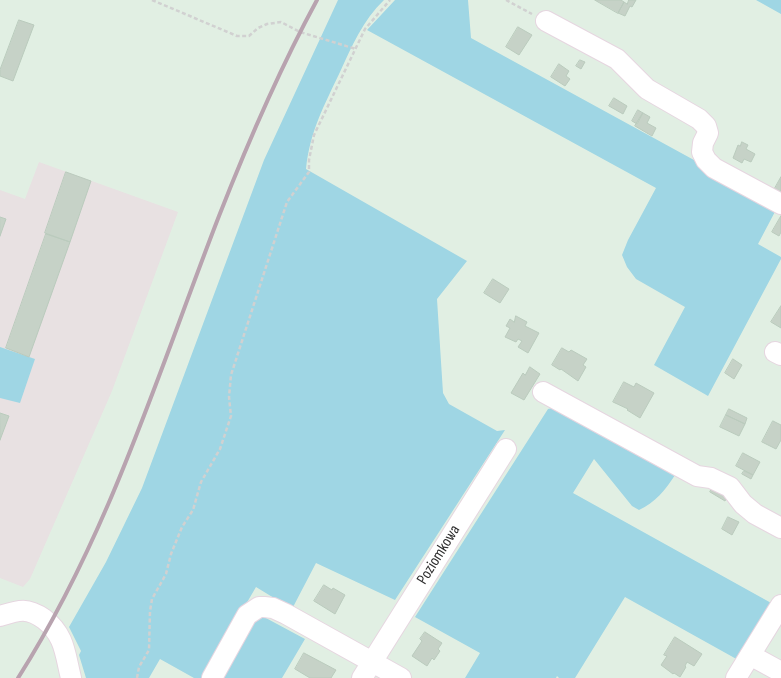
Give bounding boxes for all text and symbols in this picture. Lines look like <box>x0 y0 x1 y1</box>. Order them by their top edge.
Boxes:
street label: Poziomkowa <box>413 522 465 588</box>

